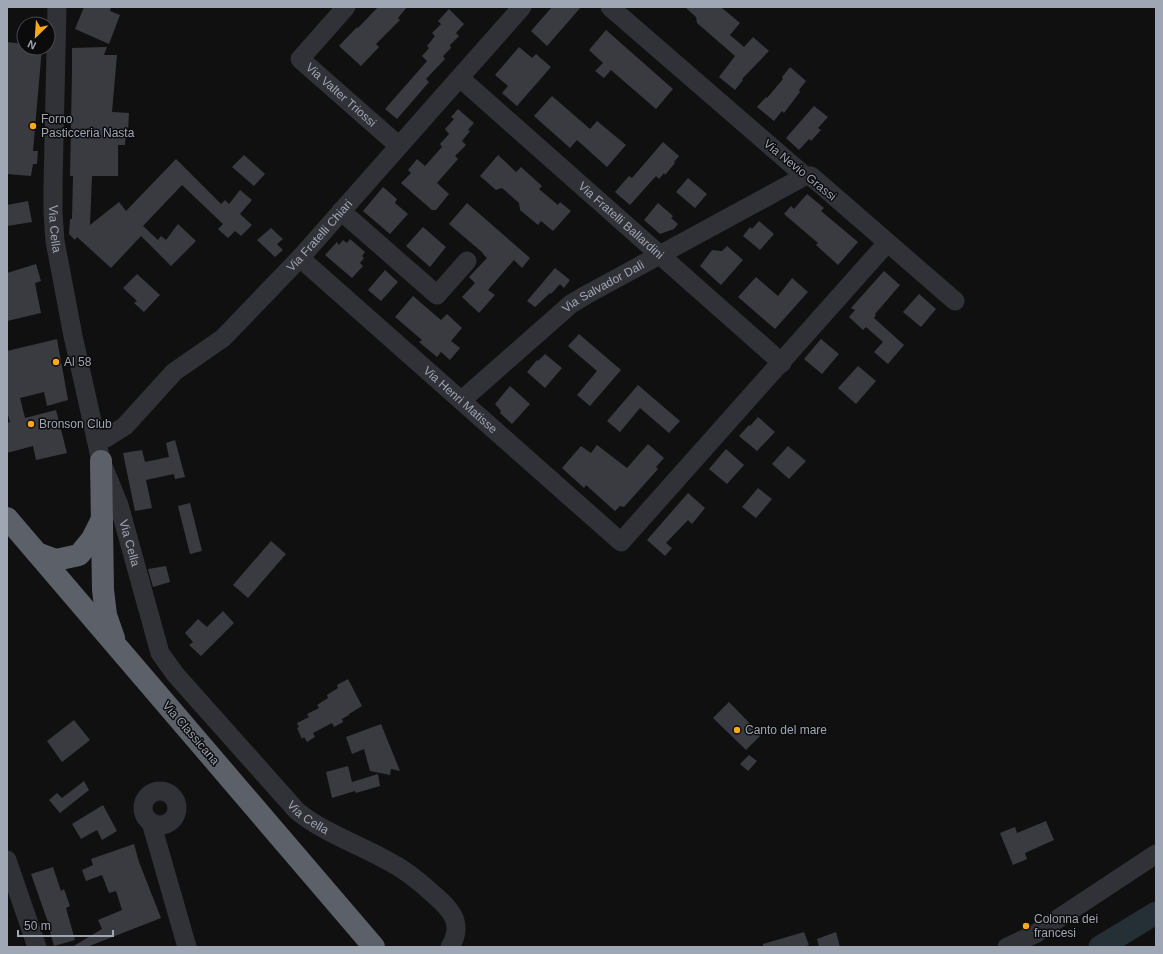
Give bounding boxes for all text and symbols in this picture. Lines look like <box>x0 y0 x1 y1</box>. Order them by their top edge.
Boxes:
north arrow <box>16 16 56 56</box>
text: N <box>26 38 38 52</box>
street label: Via Valter Triossi <box>303 60 379 130</box>
place label: Forno Pasticceria Nasta <box>41 112 135 140</box>
marker: Forno Pasticceria Nasta <box>28 121 38 131</box>
street label: Via Nevio Grassi <box>761 137 839 203</box>
street label: Via Fratelli Ballardini <box>575 179 667 262</box>
street label: Via Fratelli Chiari <box>284 197 355 274</box>
street label: Via Cella <box>46 205 64 254</box>
street label: Via Salvador Dalì <box>559 258 647 316</box>
place label: Al 58 <box>64 355 92 369</box>
marker: Al 58 <box>51 357 61 367</box>
street label: Via Henri Matisse <box>420 363 500 436</box>
place label: Bronson Club <box>39 417 112 431</box>
marker: Bronson Club <box>26 419 36 429</box>
street label: Via Cella <box>116 518 143 568</box>
street label: Via Classicana <box>160 699 222 768</box>
place label: Canto del mare <box>745 723 827 737</box>
marker: Canto del mare <box>732 725 742 735</box>
street label: Via Cella <box>284 798 331 837</box>
scale bar <box>18 912 113 938</box>
place label: Colonna dei francesi <box>1034 912 1098 940</box>
text: 50 m <box>24 919 51 933</box>
marker: Colonna dei francesi <box>1021 921 1031 931</box>

